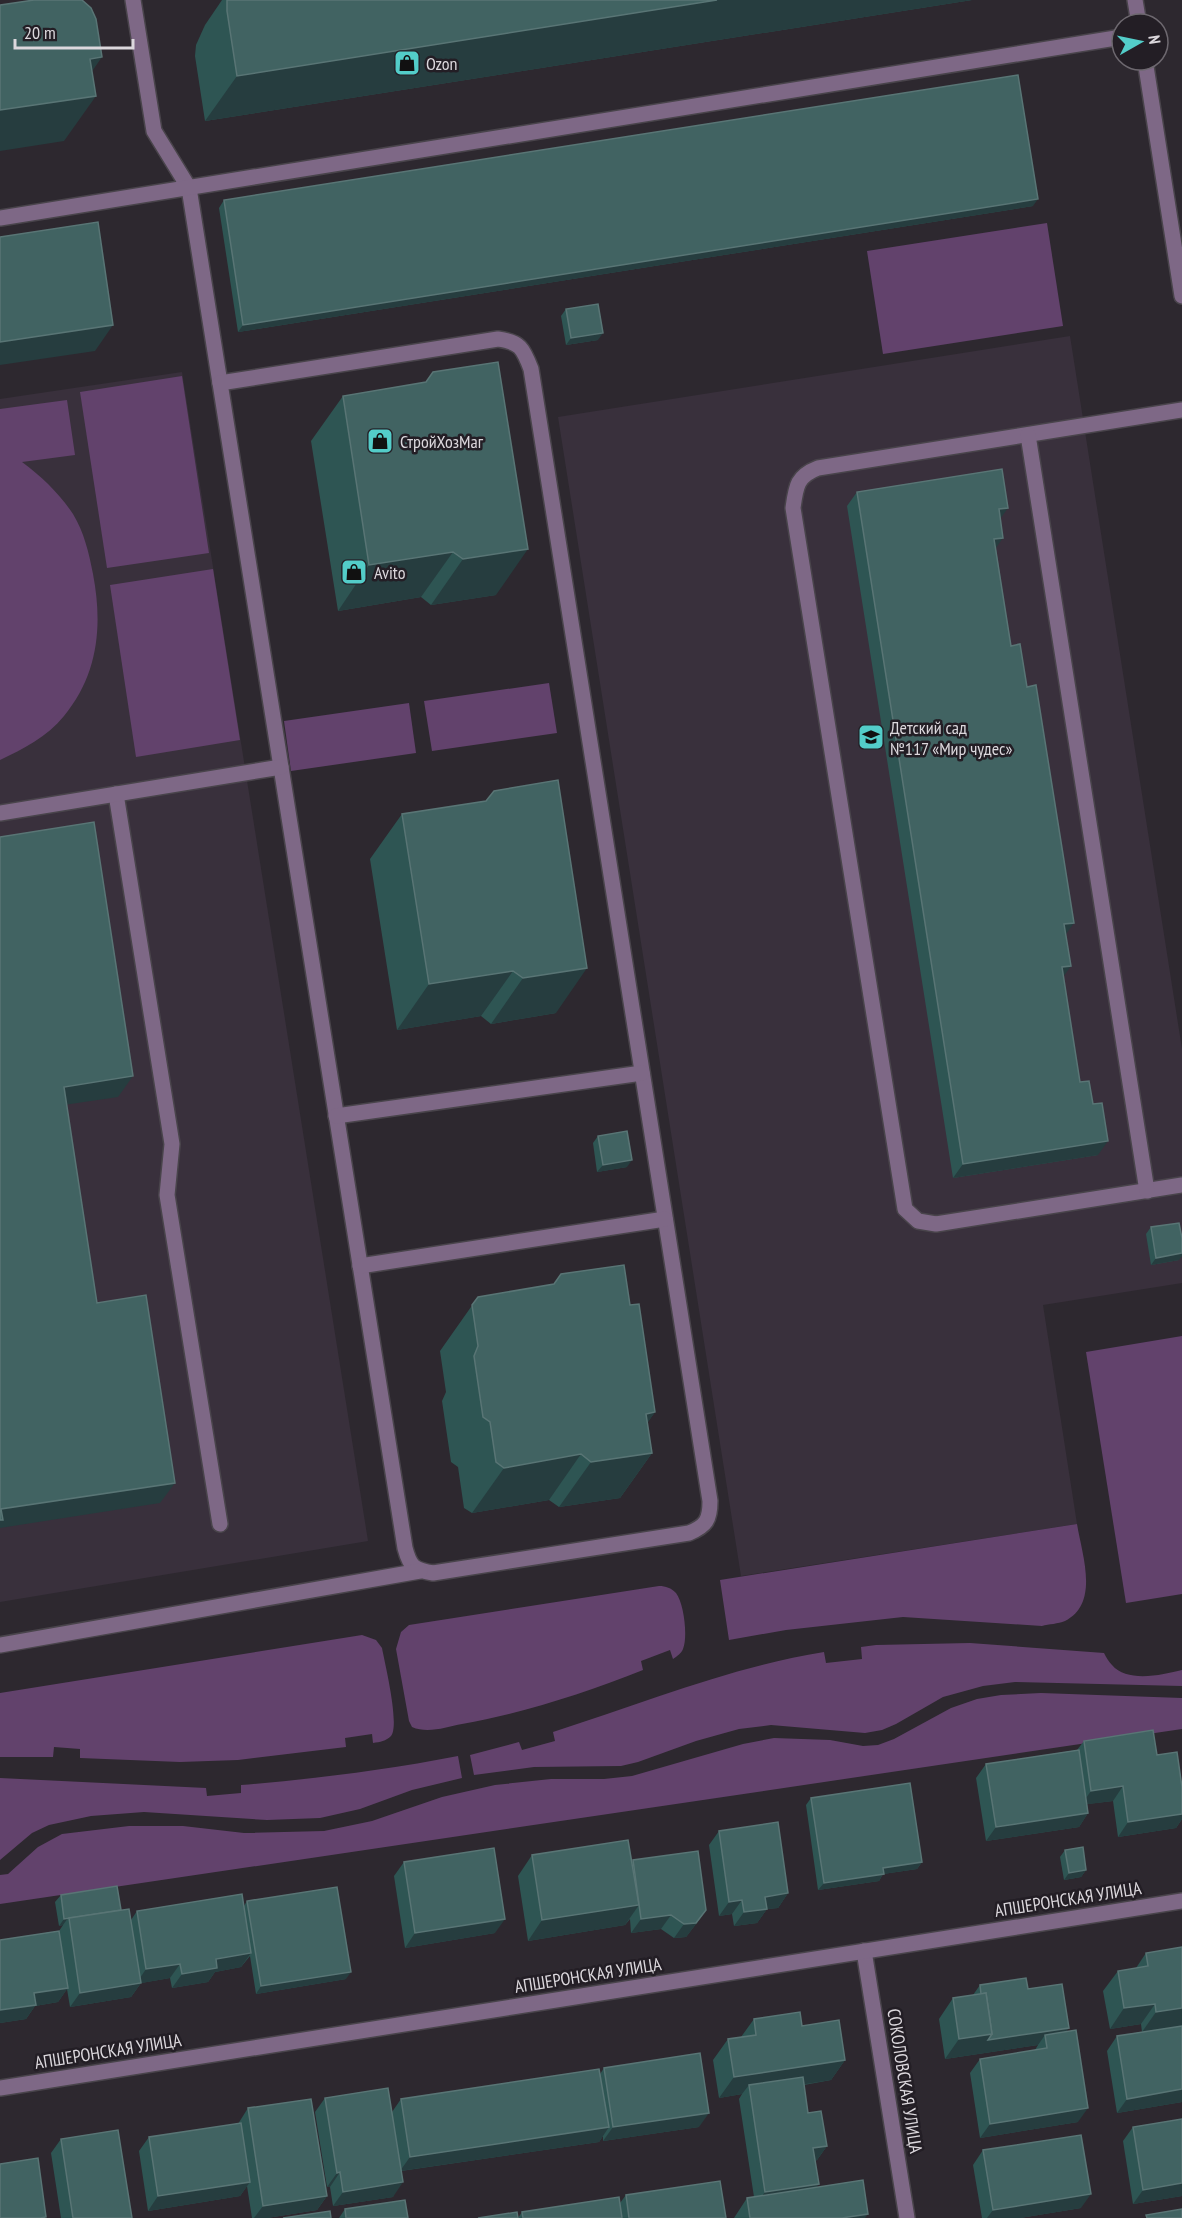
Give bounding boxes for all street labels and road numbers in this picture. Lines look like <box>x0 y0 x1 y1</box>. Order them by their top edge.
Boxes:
street label: АПШЕРОНСКАЯ УЛИЦА <box>993 1876 1143 1922</box>
street label: АПШЕРОНСКАЯ УЛИЦА <box>513 1952 663 1998</box>
street label: СОКОЛОВСКАЯ УЛИЦА <box>882 2007 928 2155</box>
street label: АПШЕРОНСКАЯ УЛИЦА <box>33 2028 183 2074</box>

